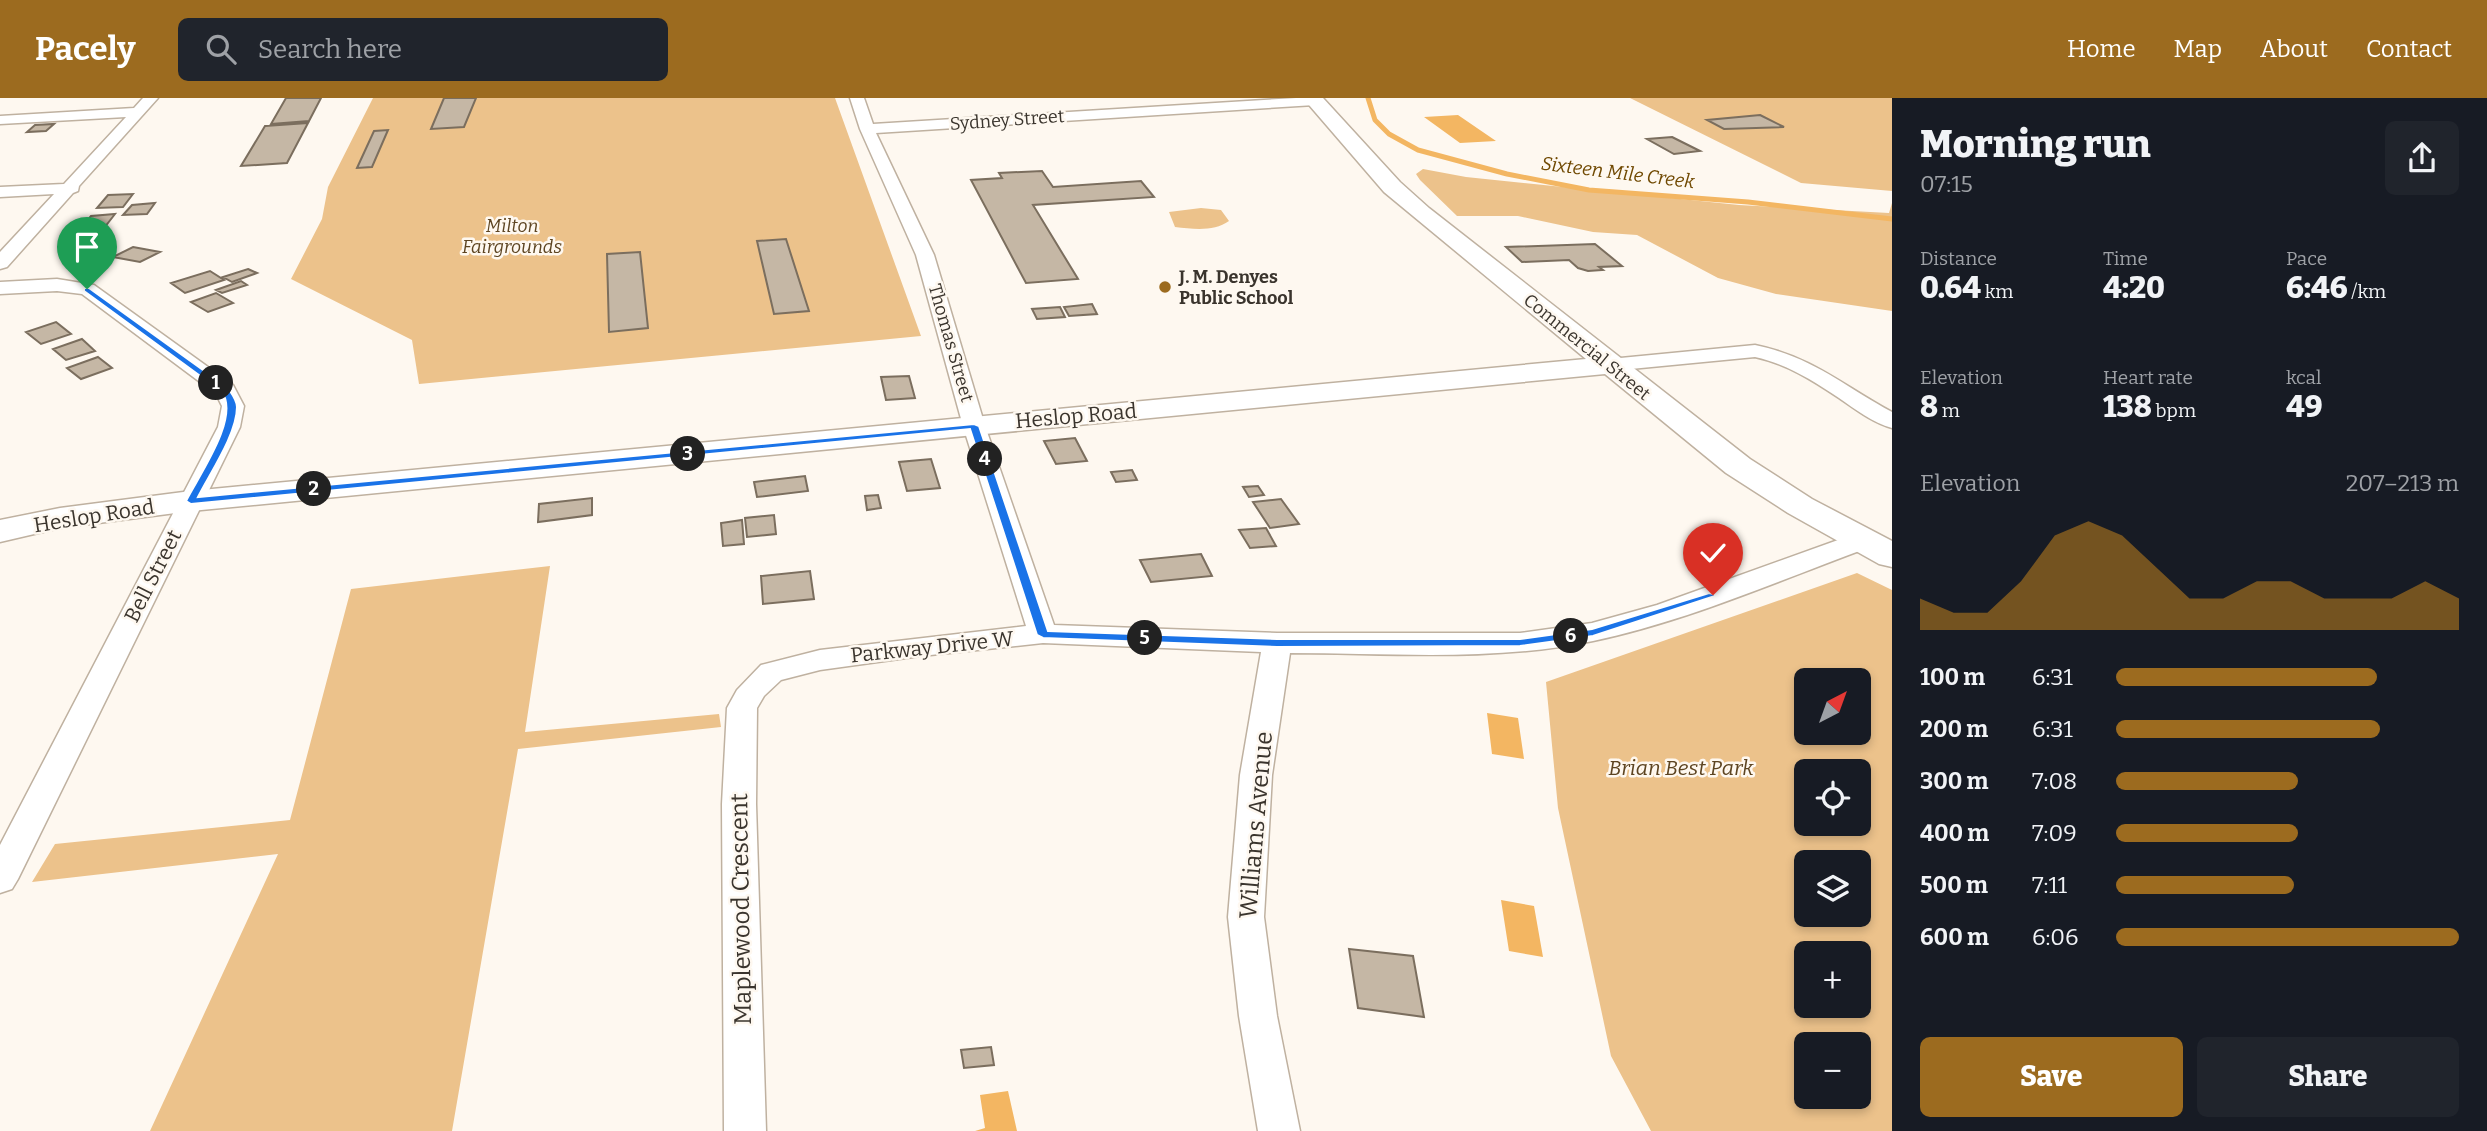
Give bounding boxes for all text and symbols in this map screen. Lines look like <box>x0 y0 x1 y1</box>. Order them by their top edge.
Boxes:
search box <box>178 18 668 81</box>
text: Pacely <box>35 29 136 69</box>
icon: search <box>202 30 240 68</box>
text: Search here <box>258 34 402 65</box>
text: Home <box>2067 35 2136 63</box>
text: Map <box>2174 35 2222 63</box>
text: About <box>2260 35 2328 63</box>
text: Contact <box>2366 35 2452 63</box>
street label: Sydney Street <box>949 105 1065 135</box>
text: Morning run <box>1920 121 2151 167</box>
button: share <box>2385 121 2459 195</box>
water label: Sixteen Mile Creek <box>1540 152 1697 193</box>
text: 07:15 <box>1920 170 1973 198</box>
park label: Milton Fairgrounds <box>462 215 562 258</box>
pin <box>57 217 117 289</box>
icon: arrive <box>68 228 106 266</box>
text: Distance <box>1920 247 1997 270</box>
text: Time <box>2103 247 2148 270</box>
text: Pace <box>2286 247 2327 270</box>
place label: J. M. Denyes Public School <box>1178 266 1294 309</box>
text: 0.64 <box>1920 270 1981 306</box>
text: 4:20 <box>2103 270 2165 306</box>
text: 6:46 <box>2286 270 2348 306</box>
marker: J. M. Denyes Public School <box>1157 279 1173 295</box>
text: km <box>1981 280 2013 303</box>
text: /km <box>2348 280 2386 303</box>
street label: Thomas Street <box>924 281 979 405</box>
street label: Commercial Street <box>1519 289 1655 405</box>
pin: 1 <box>198 366 234 400</box>
text: Elevation <box>1920 366 2003 389</box>
text: Heart rate <box>2103 366 2193 389</box>
text: kcal <box>2286 366 2321 389</box>
text: 1 <box>211 371 220 394</box>
text: 8 <box>1920 389 1938 425</box>
text: 138 <box>2103 389 2152 425</box>
text: 49 <box>2286 389 2322 425</box>
street label: Heslop Road <box>1014 398 1138 434</box>
text: m <box>1938 399 1960 422</box>
text: bpm <box>2152 399 2196 422</box>
pin: 3 <box>670 436 706 472</box>
text: 3 <box>682 442 693 465</box>
pin: 4 <box>968 442 1002 476</box>
text: 4 <box>979 447 990 470</box>
text: Elevation <box>1920 469 2020 497</box>
text: 207–213 m <box>2346 469 2459 497</box>
pin: 2 <box>296 472 332 506</box>
text: 2 <box>308 477 319 500</box>
street label: Heslop Road <box>32 494 156 538</box>
pin <box>1683 523 1743 595</box>
street label: Bell Street <box>119 525 188 627</box>
icon: check <box>1694 534 1732 572</box>
pin: 6 <box>1554 618 1588 654</box>
pin: 5 <box>1128 620 1162 656</box>
text: 6 <box>1565 624 1576 647</box>
street label: Parkway Drive W <box>849 625 1015 669</box>
text: 5 <box>1139 626 1150 649</box>
text: 100 m <box>1920 663 1985 691</box>
text: 6:31 <box>2032 663 2073 691</box>
north arrow <box>1794 668 1871 746</box>
map controls <box>1794 668 1871 1109</box>
text: 200 m <box>1920 715 1988 743</box>
text: 6:31 <box>2032 715 2073 743</box>
street label: Williams Avenue <box>1234 730 1278 920</box>
park label: Brian Best Park <box>1608 755 1754 781</box>
button: locate <box>1794 759 1871 836</box>
text: 300 m <box>1920 767 1989 795</box>
text: 7:08 <box>2032 767 2077 795</box>
street label: Maplewood Crescent <box>725 793 757 1025</box>
text: 400 m <box>1920 819 1989 847</box>
text: 7:09 <box>2032 819 2077 847</box>
button: layers <box>1794 850 1871 927</box>
text: 500 m <box>1920 871 1988 899</box>
text: 7:11 <box>2032 871 2067 899</box>
text: 600 m <box>1920 923 1989 951</box>
text: 6:06 <box>2032 923 2079 951</box>
button: + <box>1794 941 1871 1018</box>
button: − <box>1794 1032 1871 1109</box>
button: Save <box>1920 1037 2183 1117</box>
button: Share <box>2197 1037 2459 1117</box>

